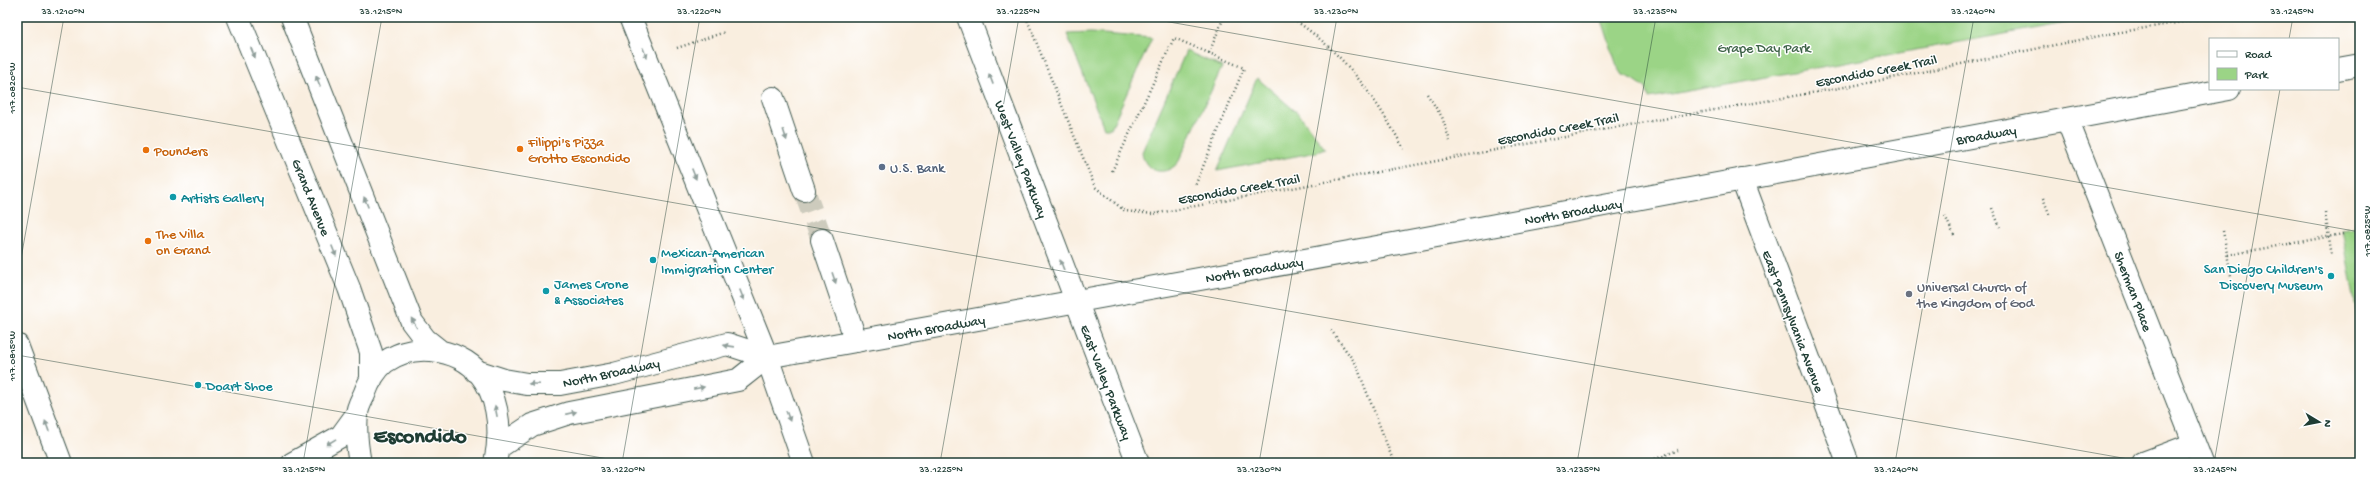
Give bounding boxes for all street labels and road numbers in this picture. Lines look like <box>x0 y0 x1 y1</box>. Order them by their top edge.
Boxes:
street label: Escondido Creek Trail <box>1814 52 1939 93</box>
street label: West Valley Parkway <box>989 99 1050 221</box>
street label: Escondido Creek Trail <box>1496 110 1621 151</box>
street label: Broadway <box>1954 123 2018 150</box>
street label: Grand Avenue <box>286 157 333 240</box>
street label: Escondido Creek Trail <box>1177 171 1302 210</box>
street label: North Broadway <box>1523 196 1624 230</box>
street label: East Pennsylvania Avenue <box>1757 248 1827 396</box>
street label: Sherman Place <box>2109 249 2155 335</box>
street label: North Broadway <box>1204 254 1305 288</box>
street label: North Broadway <box>886 312 987 346</box>
street label: East Valley Parkway <box>1075 323 1135 443</box>
street label: North Broadway <box>561 356 662 393</box>

